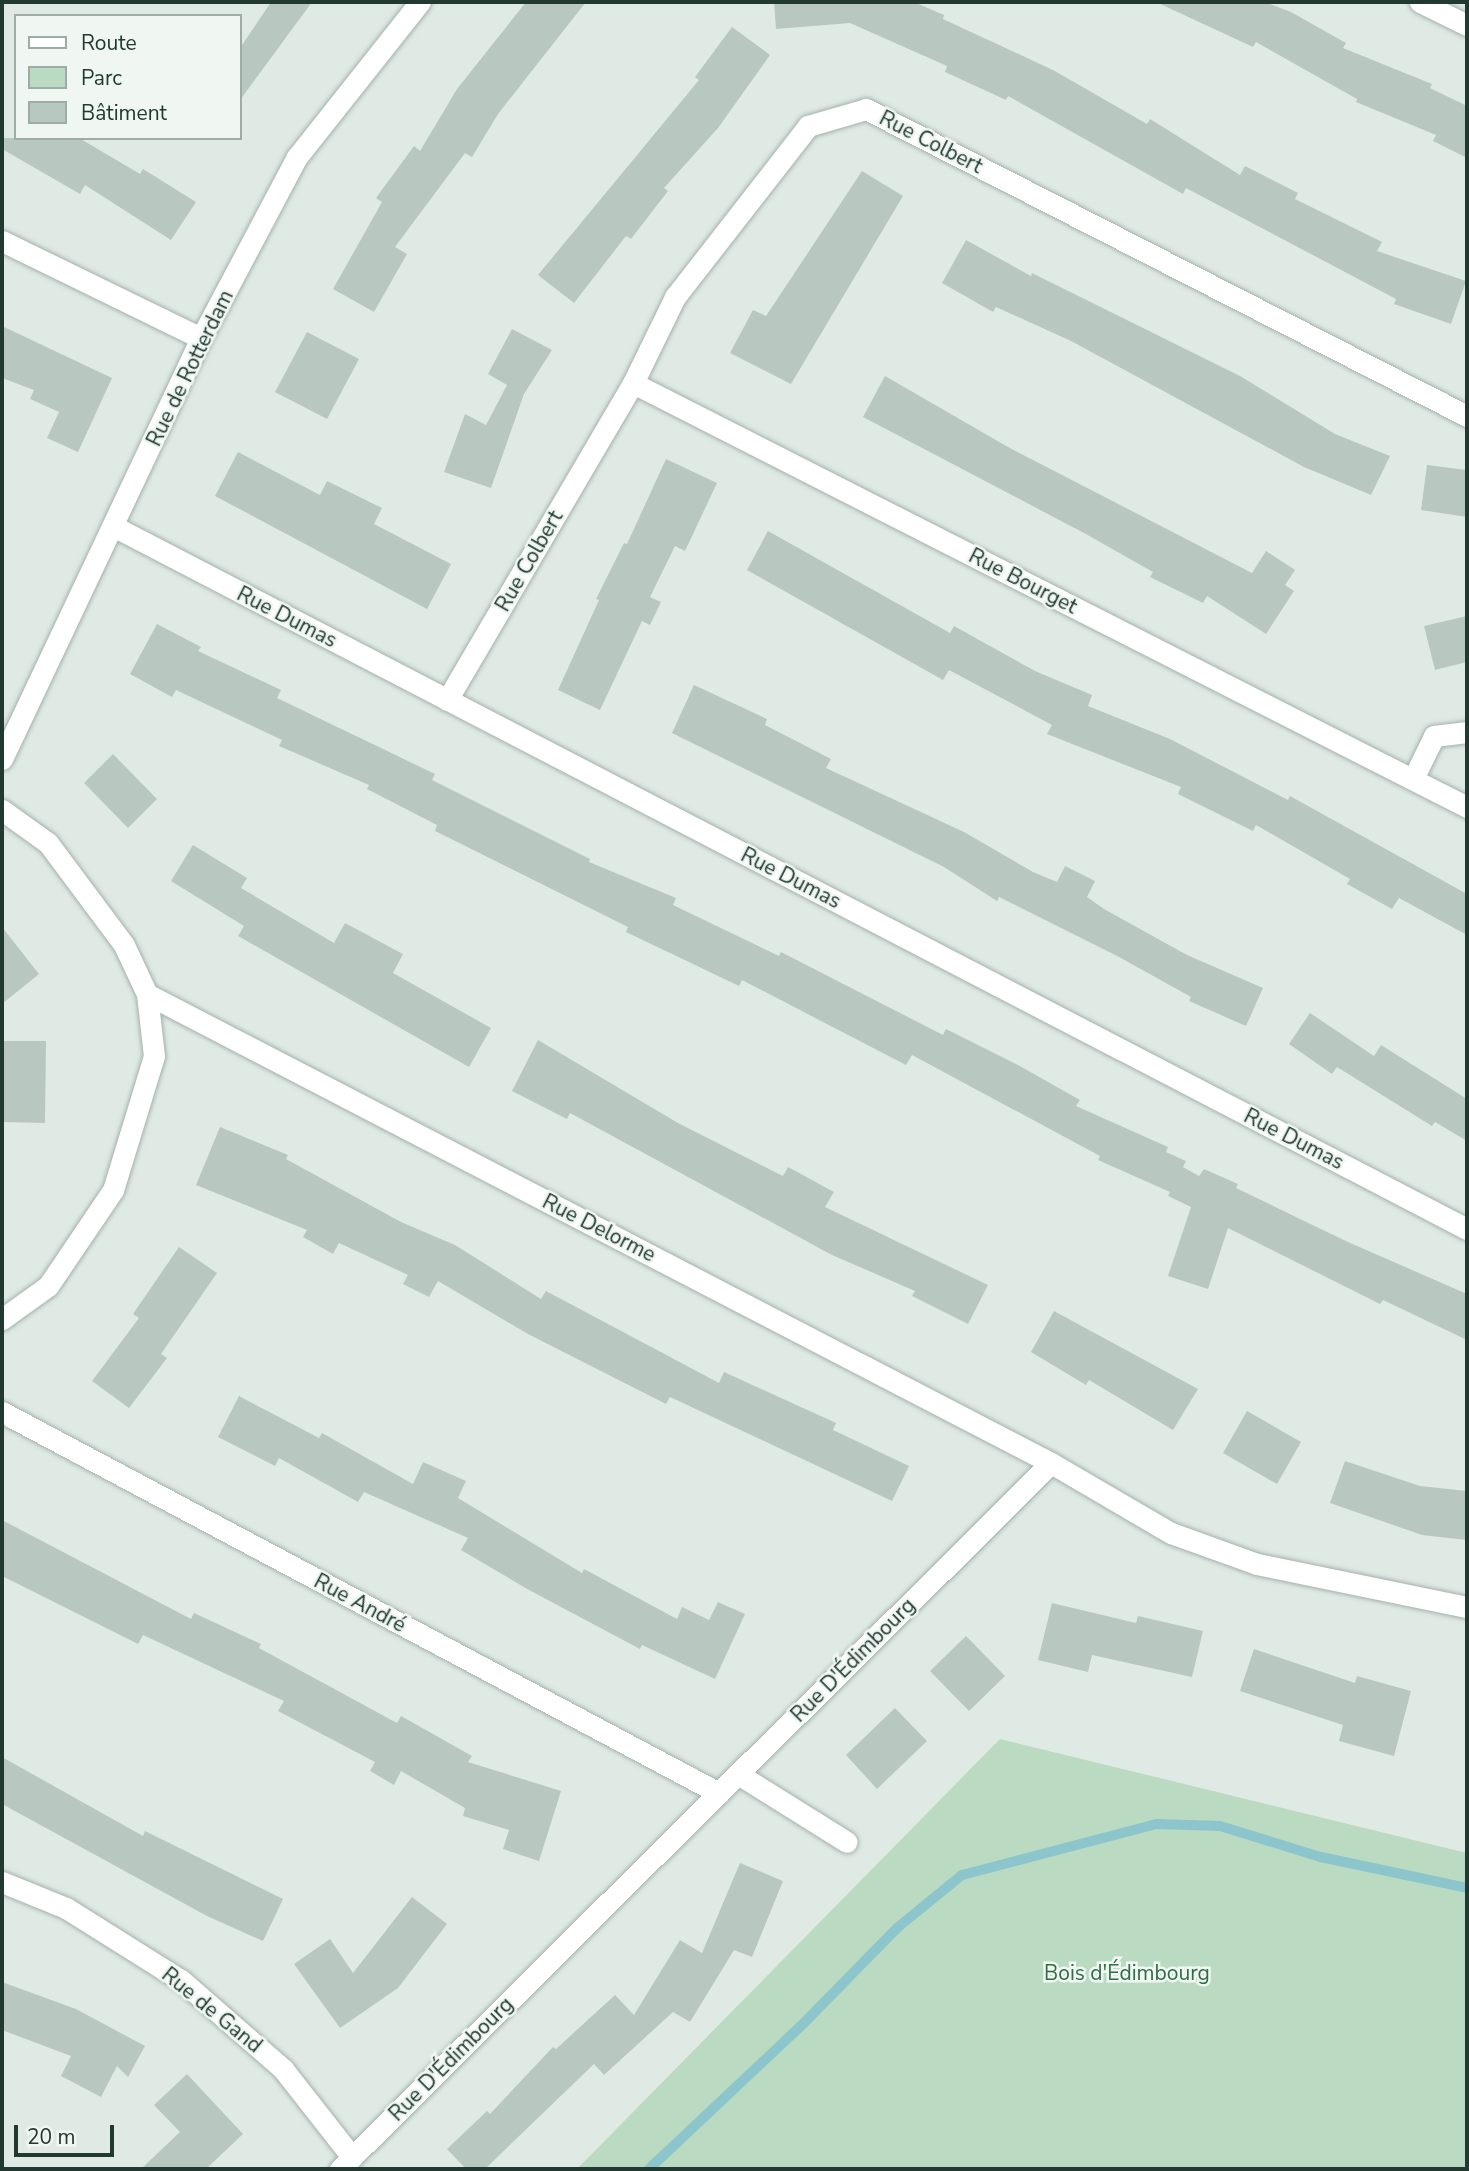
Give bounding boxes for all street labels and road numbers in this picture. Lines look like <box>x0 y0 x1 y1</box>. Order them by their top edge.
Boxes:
street label: Rue Colbert <box>875 105 987 179</box>
street label: Rue de Rotterdam <box>141 286 239 450</box>
street label: Rue Colbert <box>490 506 568 616</box>
street label: Rue Bourget <box>965 543 1081 619</box>
street label: Rue Dumas <box>233 581 341 653</box>
street label: Rue Dumas <box>737 842 845 914</box>
street label: Rue Dumas <box>1240 1103 1348 1175</box>
street label: Rue Delorme <box>538 1189 660 1267</box>
street label: Rue André <box>310 1568 410 1638</box>
street label: Rue D'Édimbourg <box>786 1593 920 1727</box>
street label: Rue de Gand <box>157 1962 267 2058</box>
street label: Rue D'Édimbourg <box>384 1992 518 2126</box>

